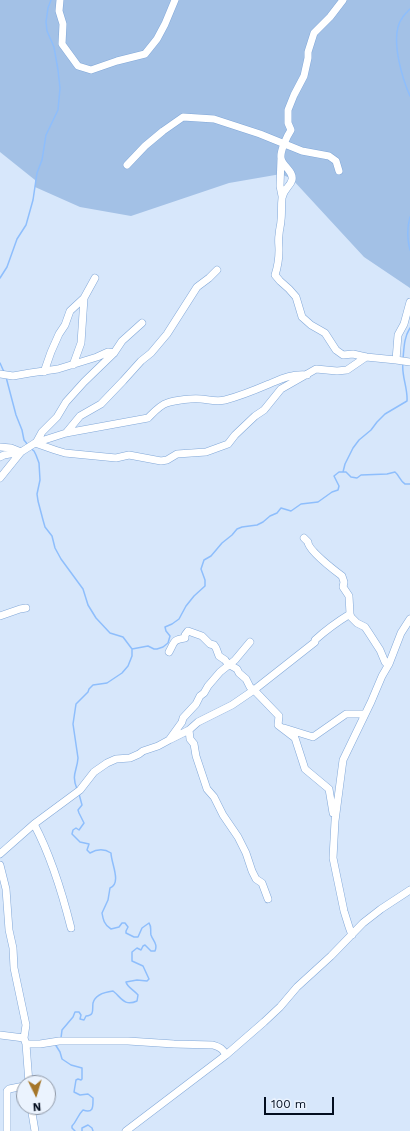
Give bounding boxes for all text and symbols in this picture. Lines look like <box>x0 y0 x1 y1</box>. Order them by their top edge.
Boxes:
north arrow <box>16 1075 56 1115</box>
scale bar <box>266 1089 336 1115</box>
text: 100 m <box>271 1097 306 1111</box>
text: N <box>32 1100 42 1113</box>

